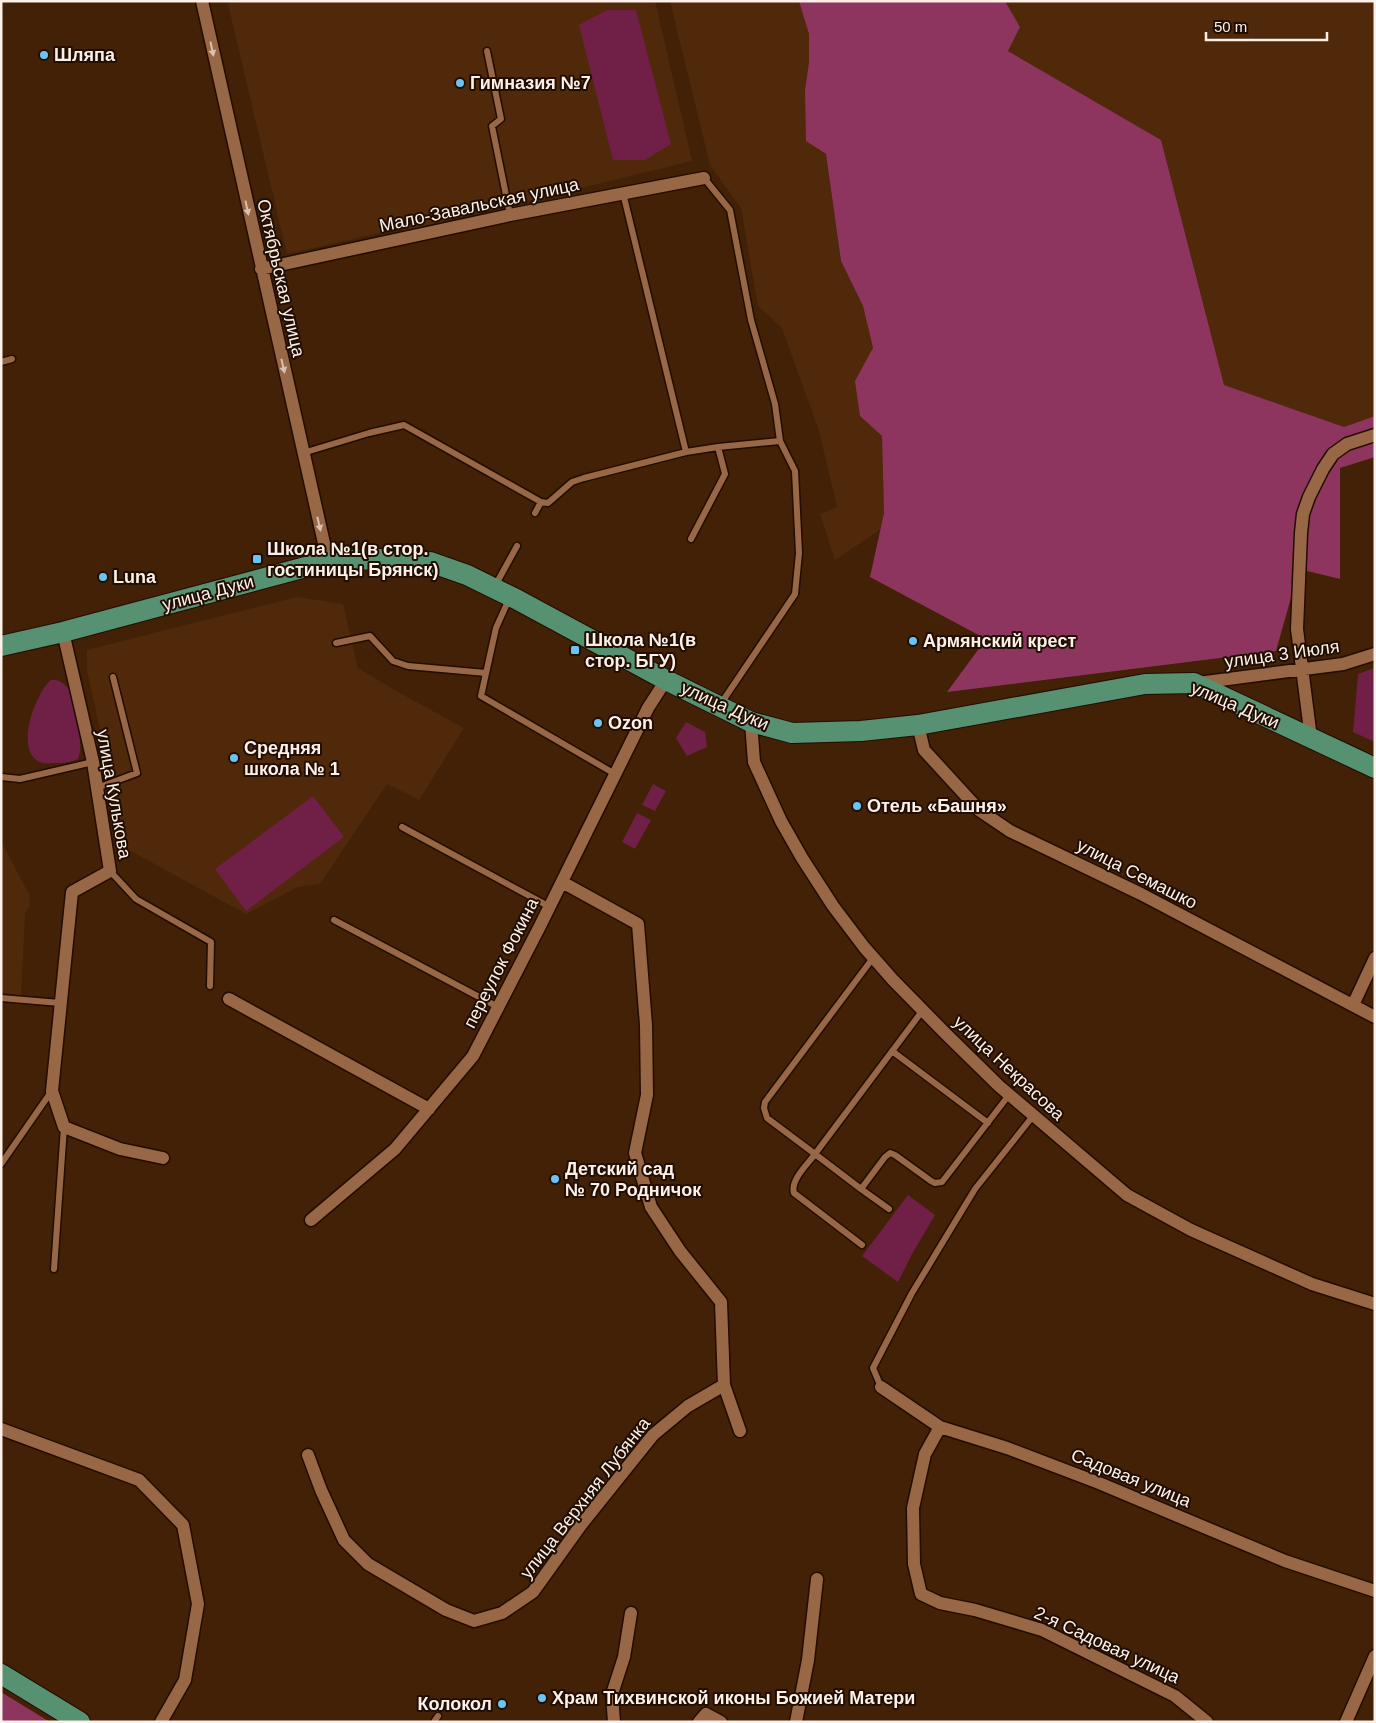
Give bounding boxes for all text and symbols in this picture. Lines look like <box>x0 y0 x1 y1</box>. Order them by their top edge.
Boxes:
scale bar <box>1206 10 1327 42</box>
text: 50 m <box>1214 18 1247 35</box>
one-way arrow <box>208 41 216 56</box>
place label: Шляпа <box>54 45 116 65</box>
marker: Шляпа <box>38 49 50 61</box>
place label: Гимназия №7 <box>470 73 591 93</box>
marker: Гимназия №7 <box>454 77 466 89</box>
street label: Мало-Завальская улица <box>377 174 582 236</box>
street label: Октябрьская улица <box>253 197 309 360</box>
one-way arrow <box>243 200 251 215</box>
one-way arrow <box>279 359 287 374</box>
one-way arrow <box>315 517 323 532</box>
place label: Школа №1(в стор. гостиницы Брянск) <box>267 539 438 580</box>
marker: Школа №1(в стор. гостиницы Брянск) <box>251 553 263 565</box>
place label: Luna <box>113 567 157 587</box>
marker: Luna <box>97 571 109 583</box>
street label: улица Дуки <box>160 571 256 615</box>
place label: Школа №1(в стор. БГУ) <box>585 630 696 671</box>
place label: Армянский крест <box>923 631 1076 651</box>
marker: Армянский крест <box>907 635 919 647</box>
street label: улица 3 Июля <box>1223 636 1341 672</box>
marker: Школа №1(в стор. БГУ) <box>569 644 581 656</box>
street label: улица Дуки <box>1188 677 1282 733</box>
street label: улица Дуки <box>678 678 772 734</box>
place label: Ozon <box>608 713 653 733</box>
marker: Ozon <box>592 717 604 729</box>
street label: улица Кулькова <box>93 728 135 861</box>
place label: Средняя школа № 1 <box>244 738 340 779</box>
marker: Средняя школа № 1 <box>228 752 240 764</box>
place label: Отель «Башня» <box>867 796 1007 816</box>
marker: Отель «Башня» <box>851 800 863 812</box>
street label: улица Семашко <box>1073 835 1201 913</box>
street label: переулок Фокина <box>460 894 543 1031</box>
street label: улица Некрасова <box>950 1012 1069 1125</box>
place label: Детский сад № 70 Родничок <box>565 1159 702 1200</box>
marker: Детский сад № 70 Родничок <box>549 1173 561 1185</box>
street label: улица Верхняя Лубянка <box>516 1413 655 1583</box>
street label: Садовая улица <box>1068 1445 1195 1511</box>
street label: 2-я Садовая улица <box>1031 1603 1184 1688</box>
place label: Храм Тихвинской иконы Божией Матери <box>552 1688 915 1708</box>
marker: Храм Тихвинской иконы Божией Матери <box>536 1692 548 1704</box>
place label: Колокол <box>418 1694 492 1714</box>
marker: Колокол <box>496 1698 508 1710</box>

